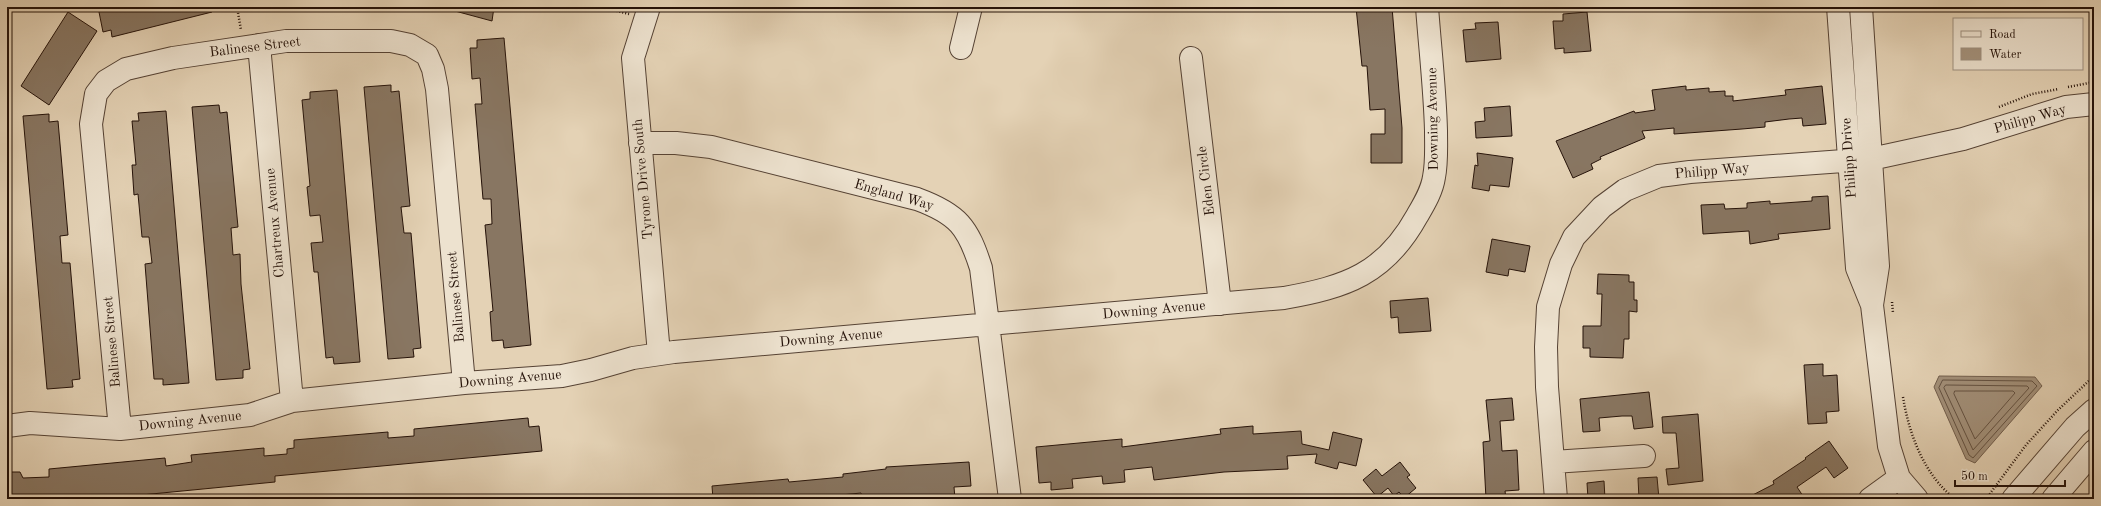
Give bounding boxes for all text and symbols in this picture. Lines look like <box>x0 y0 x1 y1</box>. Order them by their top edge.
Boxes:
legend <box>1953 18 2083 70</box>
text: Road <box>1989 29 2016 41</box>
street label: Balinese Street <box>209 34 301 60</box>
text: Water <box>1989 49 2022 61</box>
street label: Downing Avenue <box>1425 67 1441 171</box>
street label: Philipp Way <box>1992 102 2068 136</box>
street label: Philipp Drive <box>1839 117 1859 199</box>
street label: Tyrone Drive South <box>631 118 655 240</box>
street label: Eden Circle <box>1195 145 1217 217</box>
street label: Philipp Way <box>1674 161 1750 181</box>
street label: Chartreux Avenue <box>263 168 287 278</box>
street label: England Way <box>853 177 936 213</box>
street label: Balinese Street <box>445 251 467 343</box>
street label: Balinese Street <box>101 296 123 388</box>
street label: Downing Avenue <box>1102 299 1206 321</box>
street label: Downing Avenue <box>779 327 883 349</box>
street label: Downing Avenue <box>458 368 562 390</box>
street label: Downing Avenue <box>138 409 242 433</box>
scale bar <box>1955 462 2065 488</box>
text: 50 m <box>1961 470 1988 483</box>

